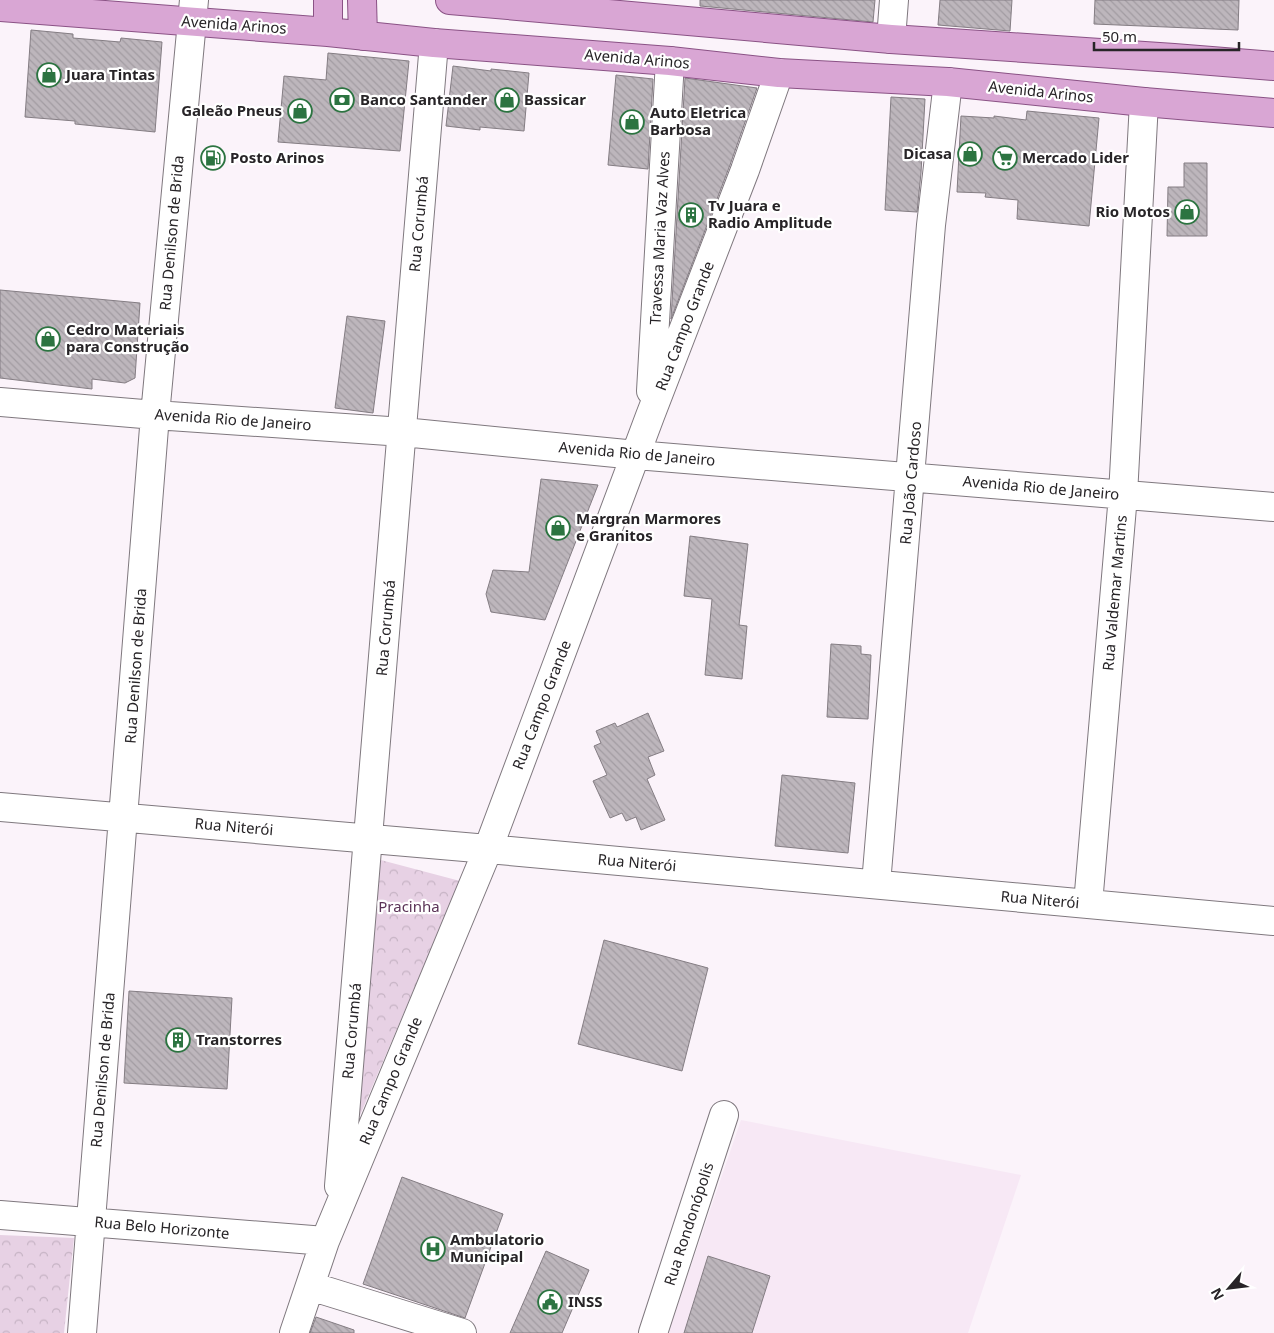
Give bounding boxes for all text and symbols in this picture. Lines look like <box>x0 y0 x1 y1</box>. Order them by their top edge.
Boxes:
street label: Avenida Arinos <box>181 10 287 38</box>
scale bar <box>1094 20 1239 52</box>
text: 50 m <box>1102 26 1137 46</box>
street label: Avenida Arinos <box>584 43 691 73</box>
shop icon: Juara Tintas <box>36 62 62 88</box>
place label: Juara Tintas <box>64 64 155 84</box>
street label: Avenida Arinos <box>988 76 1095 106</box>
bank icon: Banco Santander <box>329 87 355 113</box>
shop icon: Bassicar <box>494 87 520 113</box>
place label: Banco Santander <box>360 89 487 109</box>
place label: Bassicar <box>524 89 586 109</box>
shop icon: Galeão Pneus <box>287 98 313 124</box>
place label: Galeão Pneus <box>181 100 282 120</box>
place label: Auto Eletrica Barbosa <box>650 102 746 139</box>
shop icon: Auto Eletrica Barbosa <box>619 109 645 135</box>
shop icon: Dicasa <box>957 141 983 167</box>
place label: Dicasa <box>903 143 952 163</box>
fuel station icon: Posto Arinos <box>200 145 226 171</box>
supermarket icon: Mercado Lider <box>992 145 1018 171</box>
place label: Posto Arinos <box>230 147 324 167</box>
place label: Mercado Lider <box>1022 147 1129 167</box>
street label: Travessa Maria Vaz Alves <box>644 151 674 325</box>
street label: Rua Denilson de Brida <box>154 154 188 311</box>
street label: Rua Corumbá <box>404 175 432 273</box>
place label: Tv Juara e Radio Amplitude <box>708 195 832 232</box>
shop icon: Rio Motos <box>1174 199 1200 225</box>
place label: Rio Motos <box>1095 201 1170 221</box>
building icon: Tv Juara e Radio Amplitude <box>678 202 704 228</box>
street label: Rua Campo Grande <box>650 258 718 393</box>
place label: Cedro Materiais para Construção <box>66 319 189 356</box>
shop icon: Cedro Materiais para Construção <box>35 326 61 352</box>
street label: Avenida Rio de Janeiro <box>154 404 312 434</box>
street label: Rua João Cardoso <box>895 420 925 545</box>
street label: Avenida Rio de Janeiro <box>558 436 716 470</box>
street label: Avenida Rio de Janeiro <box>962 470 1120 504</box>
place label: Margran Marmores e Granitos <box>576 508 721 545</box>
street label: Rua Valdemar Martins <box>1097 514 1131 672</box>
shop icon: Margran Marmores e Granitos <box>545 515 571 541</box>
street label: Rua Corumbá <box>371 579 399 677</box>
street label: Rua Denilson de Brida <box>120 588 150 744</box>
street label: Rua Campo Grande <box>507 637 575 772</box>
street label: Rua Niterói <box>194 813 274 839</box>
street label: Rua Niterói <box>597 849 677 875</box>
street label: Rua Niterói <box>1000 886 1080 912</box>
park label: Pracinha <box>378 896 440 916</box>
street label: Rua Corumbá <box>337 982 365 1080</box>
street label: Rua Denilson de Brida <box>85 991 119 1148</box>
street label: Rua Campo Grande <box>354 1014 426 1148</box>
building icon: Transtorres <box>165 1027 191 1053</box>
place label: Transtorres <box>196 1029 282 1049</box>
street label: Rua Rondonópolis <box>659 1160 717 1288</box>
street label: Rua Belo Horizonte <box>94 1211 230 1243</box>
place label: Ambulatorio Municipal <box>450 1229 544 1266</box>
hospital icon: Ambulatorio Municipal <box>420 1236 446 1262</box>
north arrow <box>1204 1263 1254 1313</box>
text: N <box>1206 1285 1228 1304</box>
public building icon: INSS <box>537 1289 563 1315</box>
place label: INSS <box>568 1291 603 1311</box>

